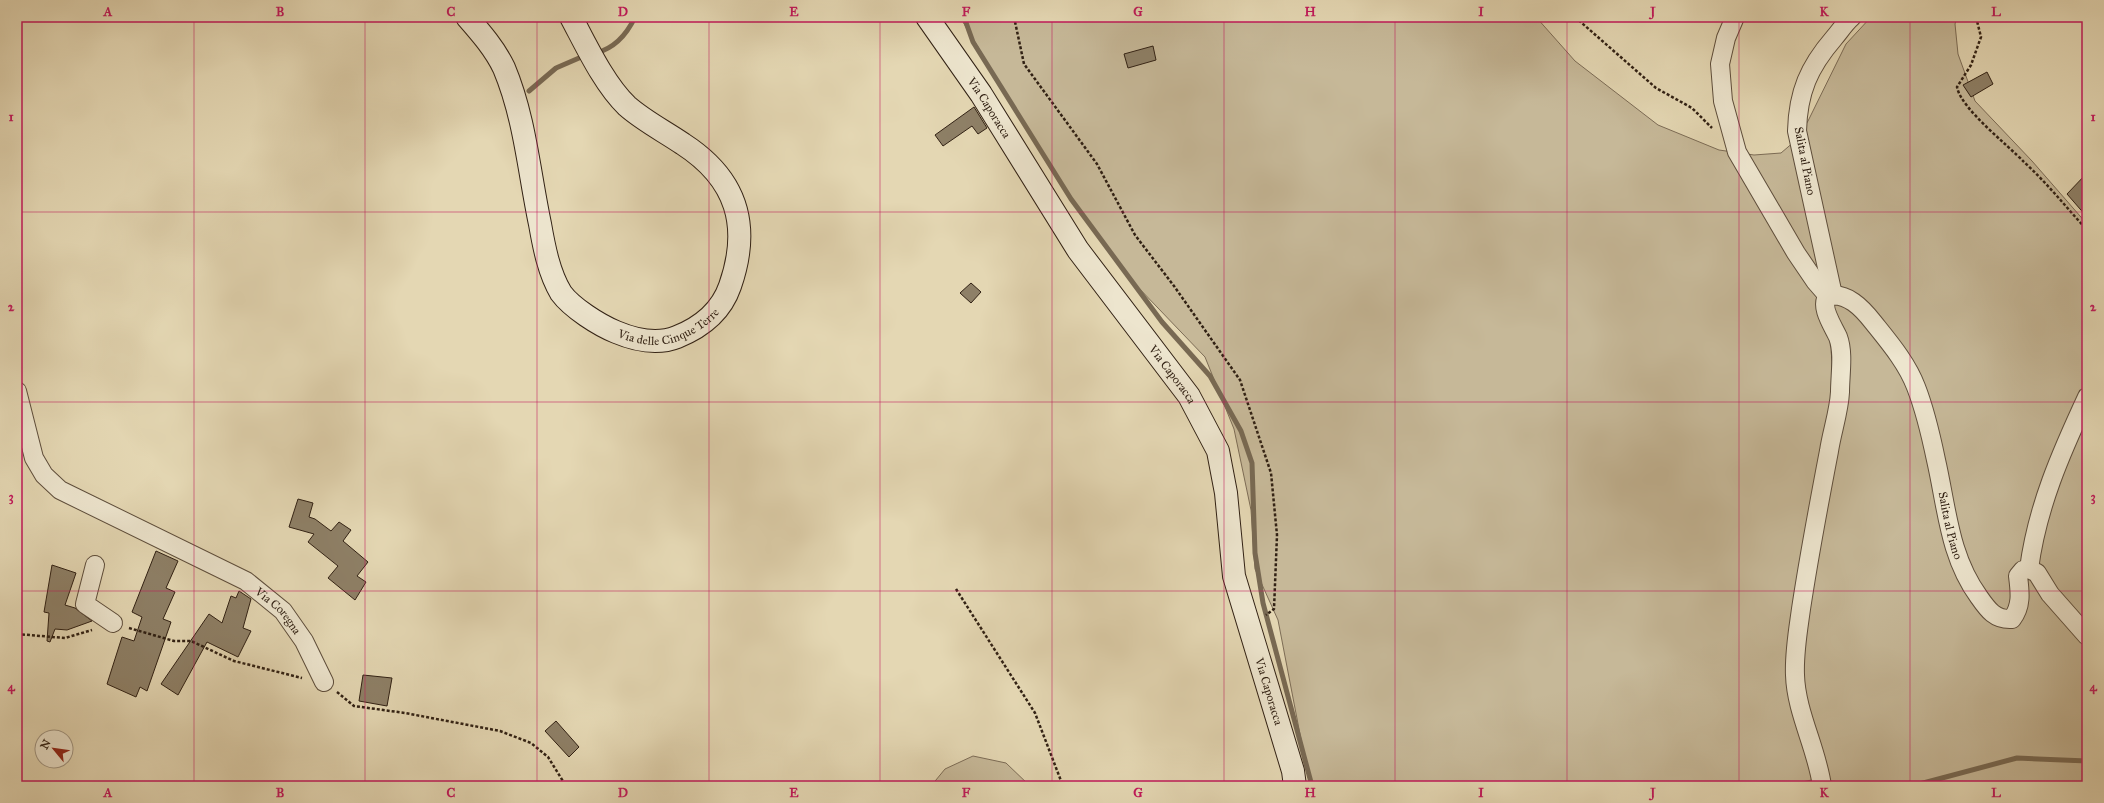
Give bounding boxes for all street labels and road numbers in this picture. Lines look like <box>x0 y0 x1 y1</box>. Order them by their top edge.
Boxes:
street label: Via Caporacca <box>964 74 1014 142</box>
street label: Salita al Piano <box>1792 126 1818 196</box>
street label: Via delle Cinque Terre <box>615 305 722 348</box>
street label: Via Caporacca <box>1145 342 1199 407</box>
street label: Salita al Piano <box>1935 490 1965 561</box>
street label: Via Coregna <box>252 584 305 638</box>
street label: Via Caporacca <box>1252 655 1286 728</box>

